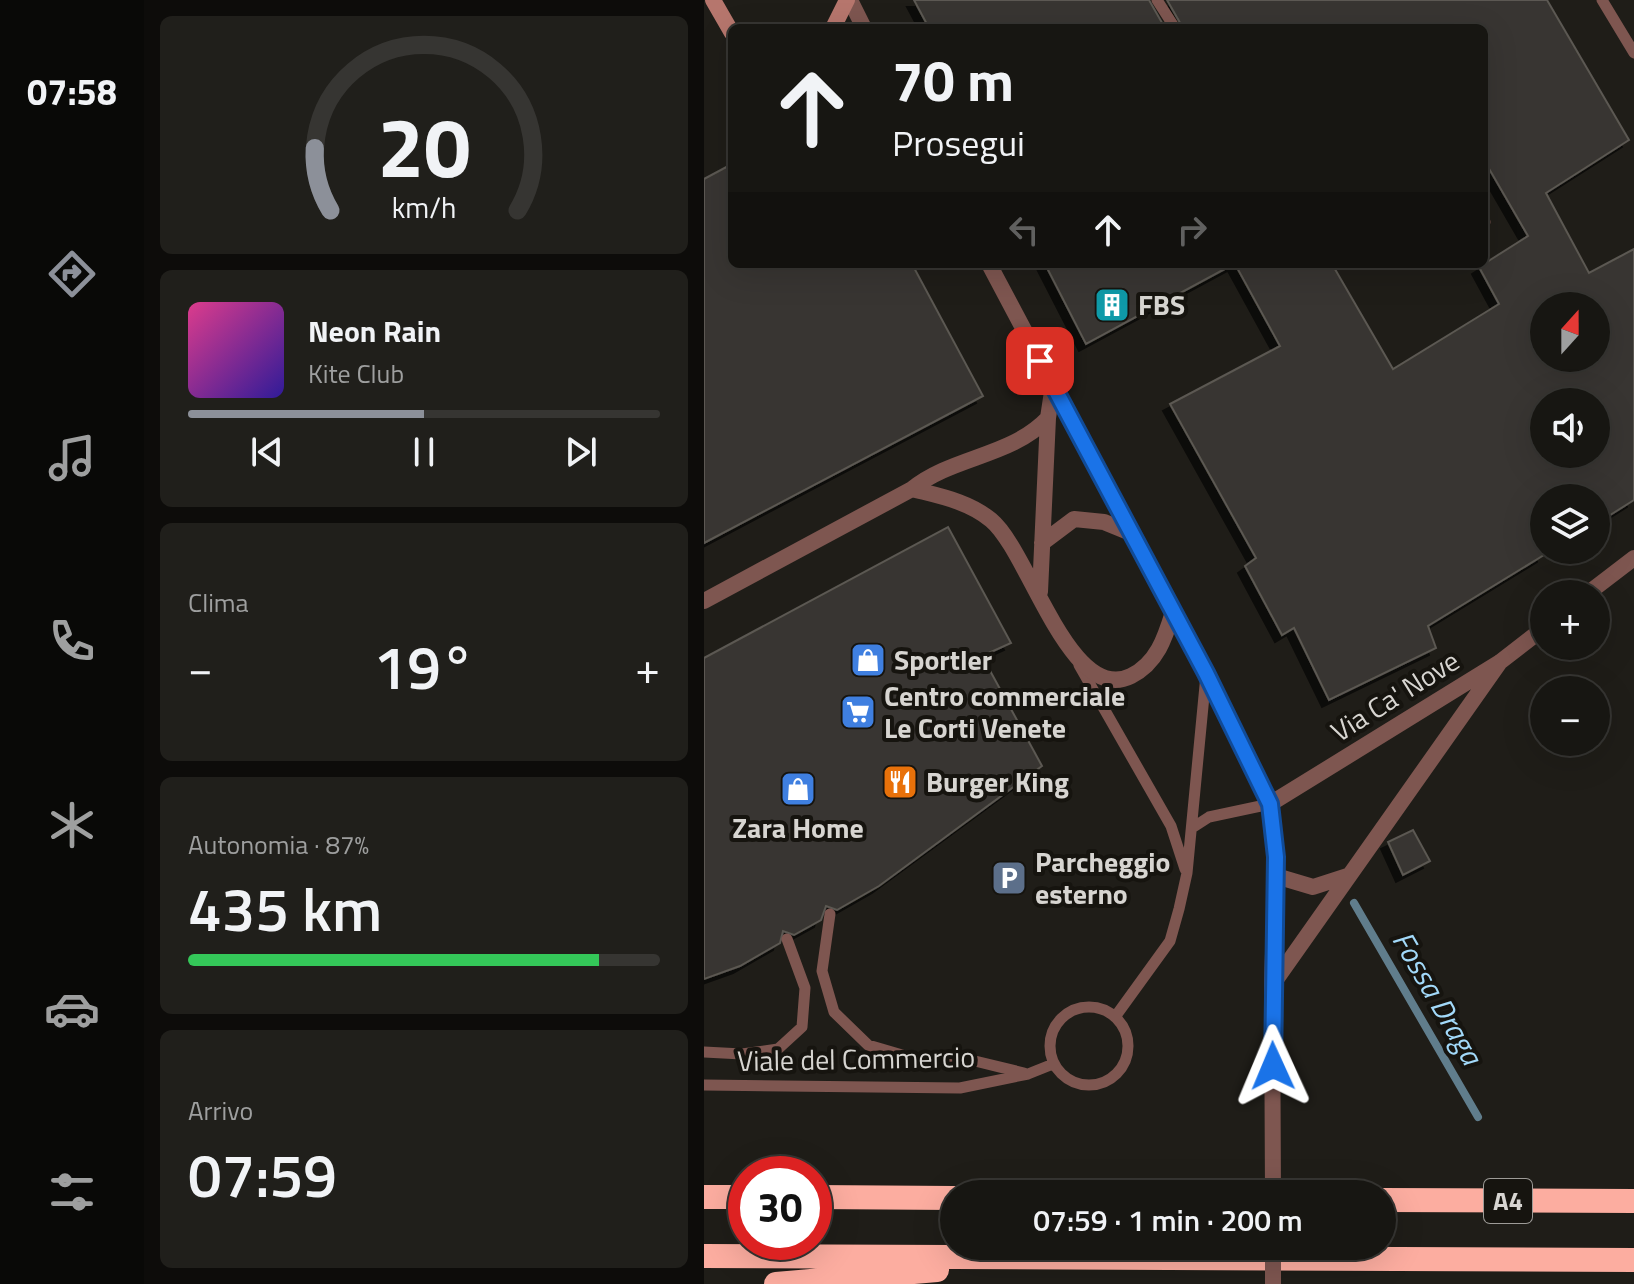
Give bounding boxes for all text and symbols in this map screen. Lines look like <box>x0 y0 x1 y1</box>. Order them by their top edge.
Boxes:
text: 70 m <box>892 38 1014 123</box>
icon: ahead <box>760 56 864 160</box>
text: 07:58 <box>27 64 117 119</box>
text: 20 <box>377 82 471 208</box>
text: Prosegui <box>892 115 1025 170</box>
text: km/h <box>392 186 456 229</box>
icon: left <box>1002 208 1046 252</box>
icon: ahead <box>1086 208 1130 252</box>
icon: right <box>1170 208 1214 252</box>
icon: directions <box>44 246 100 302</box>
place label: FBS <box>1138 283 1185 326</box>
building icon: FBS <box>1093 286 1131 324</box>
north arrow <box>1530 292 1610 372</box>
map controls <box>1530 292 1610 756</box>
text: Neon Rain <box>308 308 441 354</box>
pin <box>1006 327 1074 395</box>
icon: arrive <box>1018 339 1062 383</box>
text: Kite Club <box>308 354 404 393</box>
button: sound <box>1530 388 1610 468</box>
icon: music <box>44 430 100 486</box>
icon: previous <box>245 430 289 474</box>
icon: pause <box>402 430 446 474</box>
icon: next <box>559 430 603 474</box>
button: layers <box>1530 484 1610 564</box>
button: + <box>1530 580 1610 660</box>
text: Clima <box>188 583 249 622</box>
icon: phone <box>44 613 100 669</box>
text: 19° <box>374 621 474 712</box>
text: − <box>188 634 213 701</box>
text: + <box>635 634 660 701</box>
place label: Sportler <box>894 638 992 681</box>
street label: Via Ca' Nove <box>1322 639 1467 752</box>
shop icon: Sportler <box>849 641 887 679</box>
place label: Centro commerciale Le Corti Venete <box>884 674 1125 749</box>
button: − <box>1530 676 1610 756</box>
supermarket icon: Centro commerciale Le Corti Venete <box>839 693 877 731</box>
place label: Burger King <box>926 760 1069 803</box>
restaurant icon: Burger King <box>881 763 919 801</box>
shop icon: Zara Home <box>779 770 817 808</box>
icon: climate <box>44 797 100 853</box>
place label: Zara Home <box>732 806 864 849</box>
text: Autonomia · 87% <box>188 825 369 864</box>
place label: Parcheggio esterno <box>1035 840 1170 915</box>
parking icon: Parcheggio esterno <box>990 859 1028 897</box>
text: 435 km <box>188 863 382 954</box>
water label: Fossa Draga <box>1381 922 1496 1075</box>
icon: car <box>44 981 100 1037</box>
position arrow <box>1231 1024 1315 1108</box>
street label: Viale del Commercio <box>737 1035 975 1082</box>
text: Arrivo <box>188 1091 253 1130</box>
text: 07:59 <box>188 1129 337 1220</box>
speed limit sign: 30 <box>728 1156 832 1260</box>
icon: filters <box>44 1164 100 1220</box>
road number: A4 <box>1484 1179 1532 1223</box>
text: 07:59 · 1 min · 200 m <box>1033 1197 1303 1243</box>

